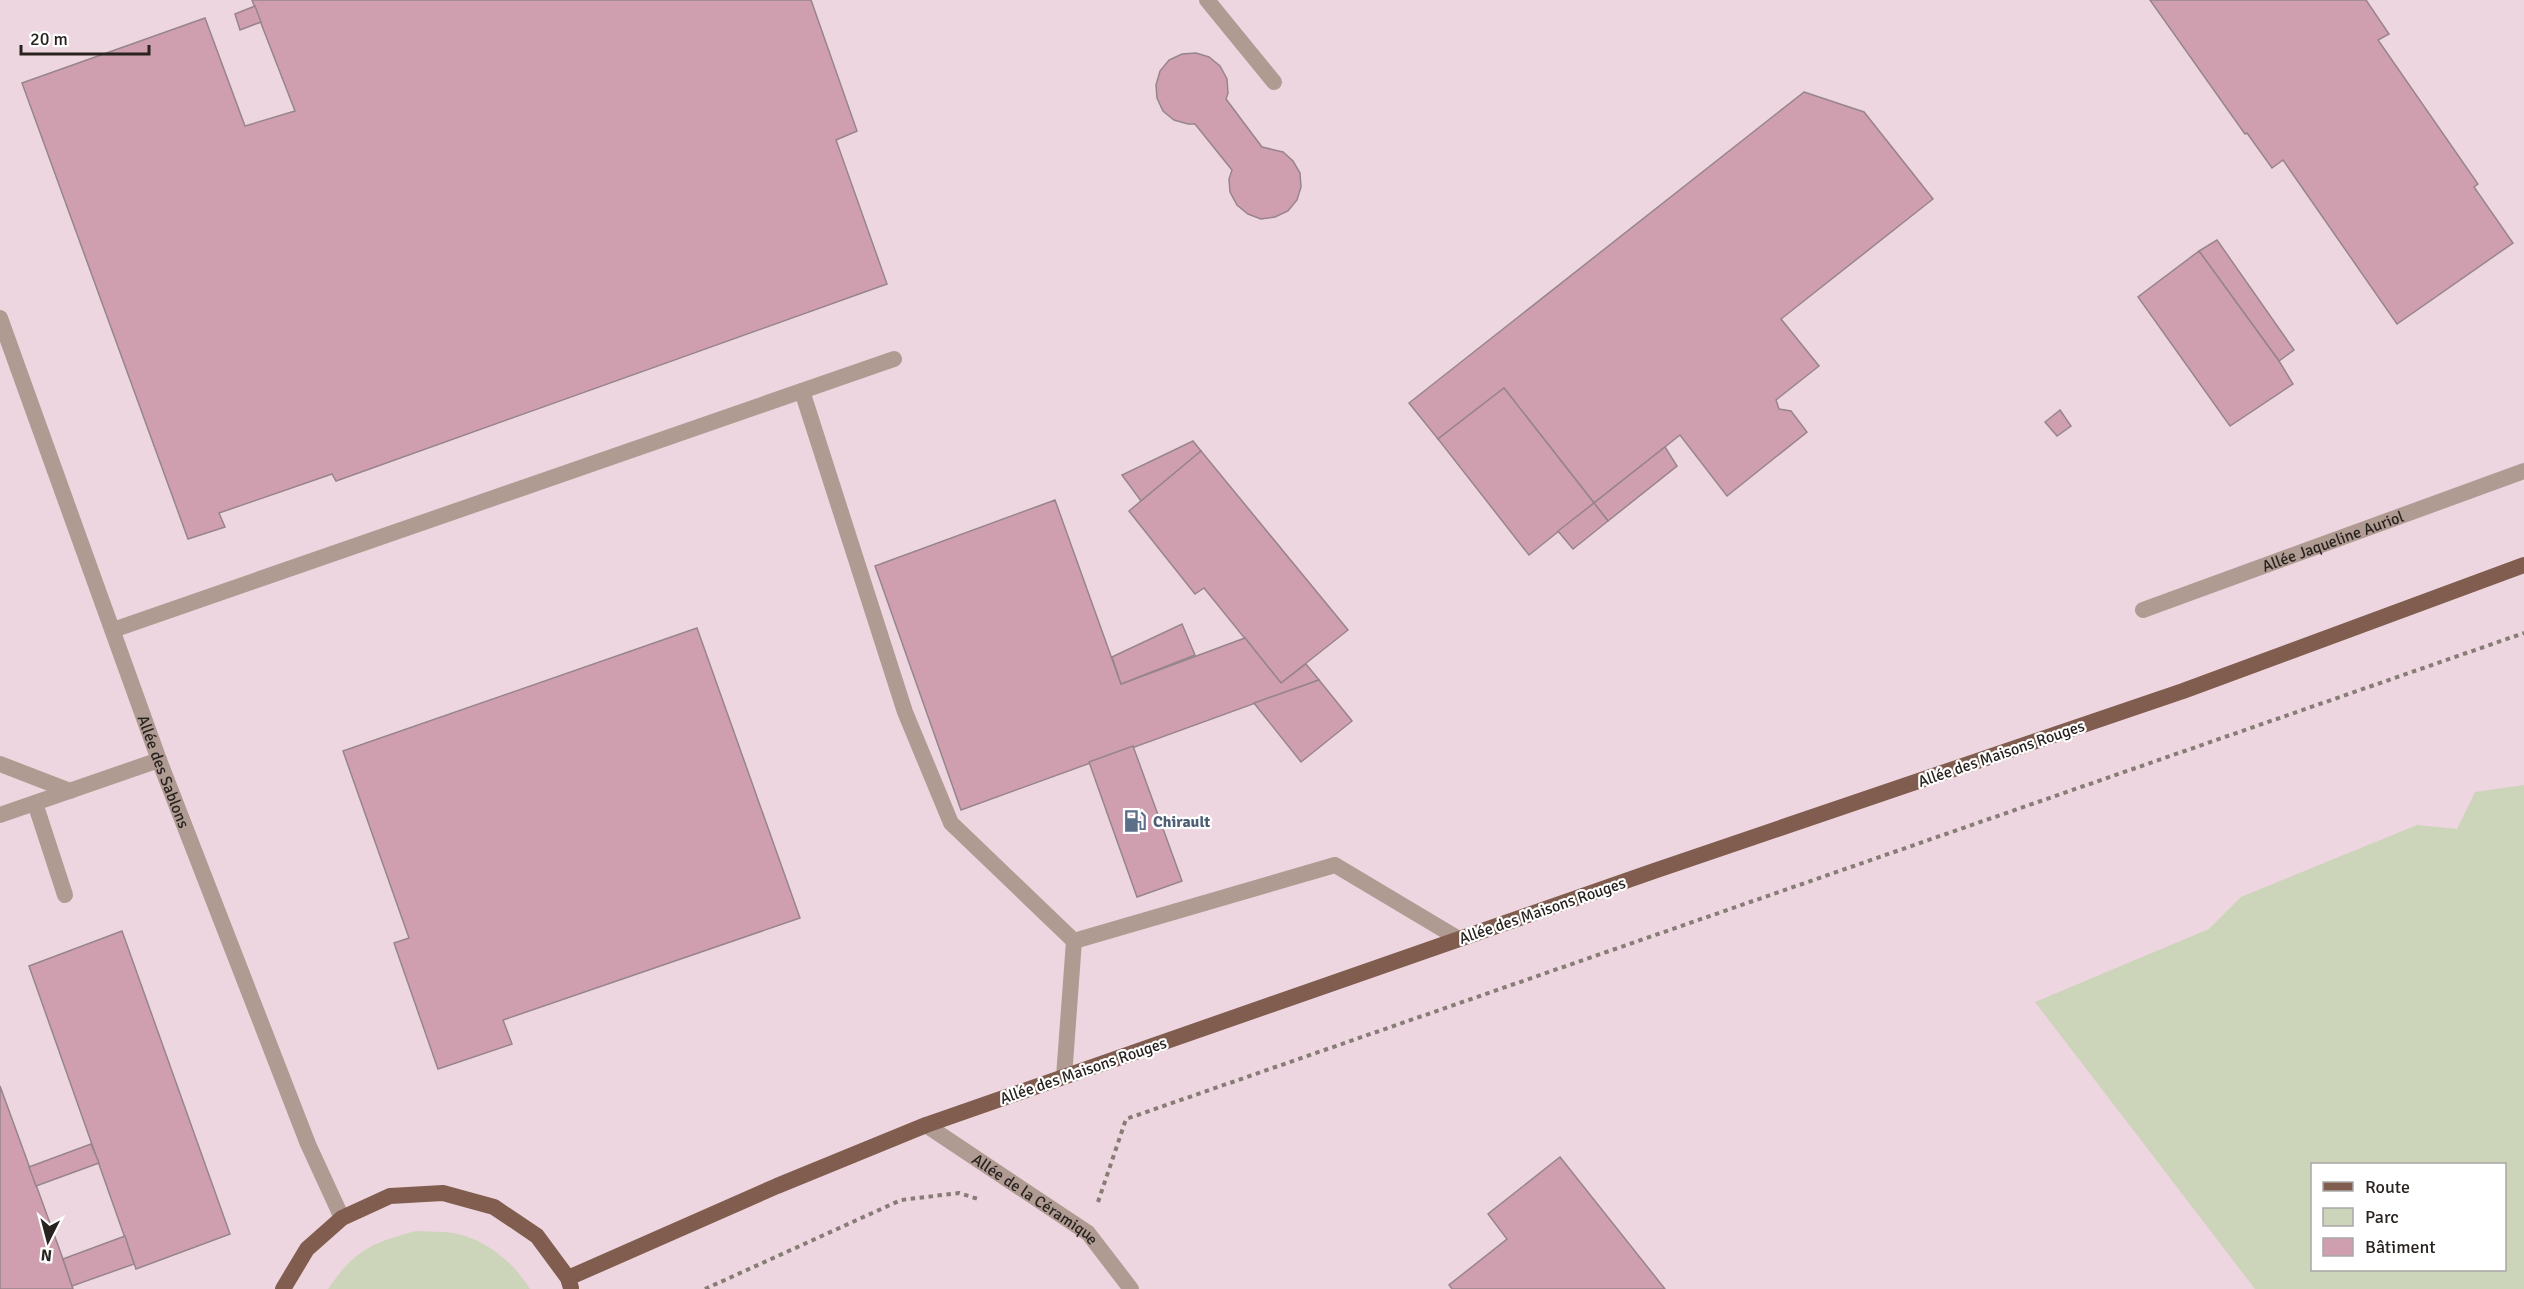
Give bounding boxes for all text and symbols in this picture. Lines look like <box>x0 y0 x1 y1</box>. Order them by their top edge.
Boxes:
scale bar <box>21 18 148 56</box>
text: 20 m <box>30 28 68 50</box>
street label: Allée Jaqueline Auriol <box>2259 507 2407 577</box>
street label: Allée des Sablons <box>133 712 193 831</box>
street label: Allée des Maisons Rouges <box>1915 716 2087 792</box>
fuel station icon: Chirault <box>1122 808 1148 834</box>
place label: Chirault <box>1153 812 1210 832</box>
street label: Allée des Maisons Rouges <box>1456 873 1628 949</box>
street label: Allée des Maisons Rouges <box>997 1033 1169 1109</box>
street label: Allée de la Céramique <box>968 1150 1102 1249</box>
legend <box>2311 1163 2506 1271</box>
text: Route <box>2365 1176 2410 1198</box>
text: Parc <box>2365 1206 2399 1228</box>
north arrow <box>18 1211 78 1271</box>
text: Bâtiment <box>2365 1236 2436 1258</box>
text: N <box>40 1244 53 1265</box>

